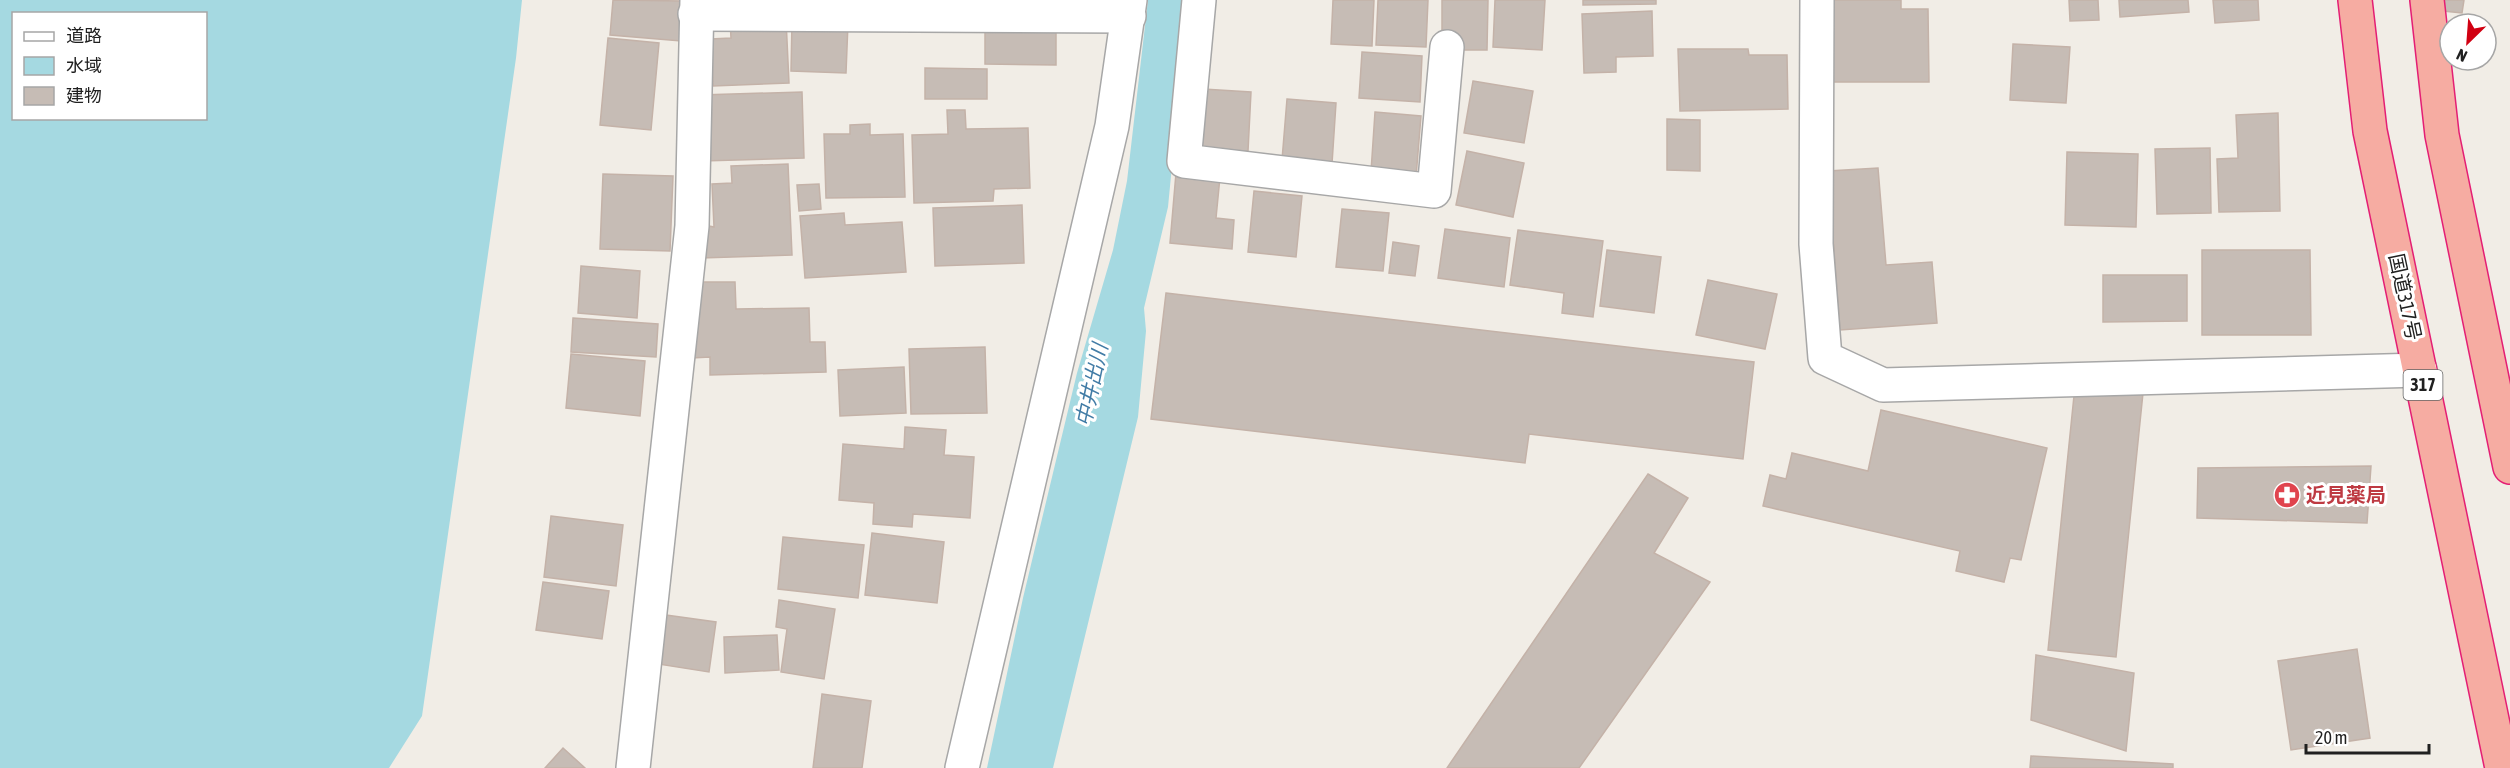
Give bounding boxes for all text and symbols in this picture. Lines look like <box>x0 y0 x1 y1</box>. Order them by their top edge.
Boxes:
legend <box>12 12 207 120</box>
north arrow <box>2438 12 2498 72</box>
text: 道路 <box>66 25 102 46</box>
text: N <box>2454 45 2470 66</box>
text: 水域 <box>66 55 102 76</box>
text: 建物 <box>66 85 102 106</box>
street label: 国道317号 <box>2385 251 2426 342</box>
water label: 中井出川 <box>1071 339 1112 428</box>
road number: 317 <box>2404 370 2442 400</box>
pharmacy icon: 近見薬局 <box>2272 480 2302 510</box>
place label: 近見薬局 <box>2306 483 2386 506</box>
scale bar <box>2306 717 2429 755</box>
text: 20 m <box>2315 727 2347 748</box>

